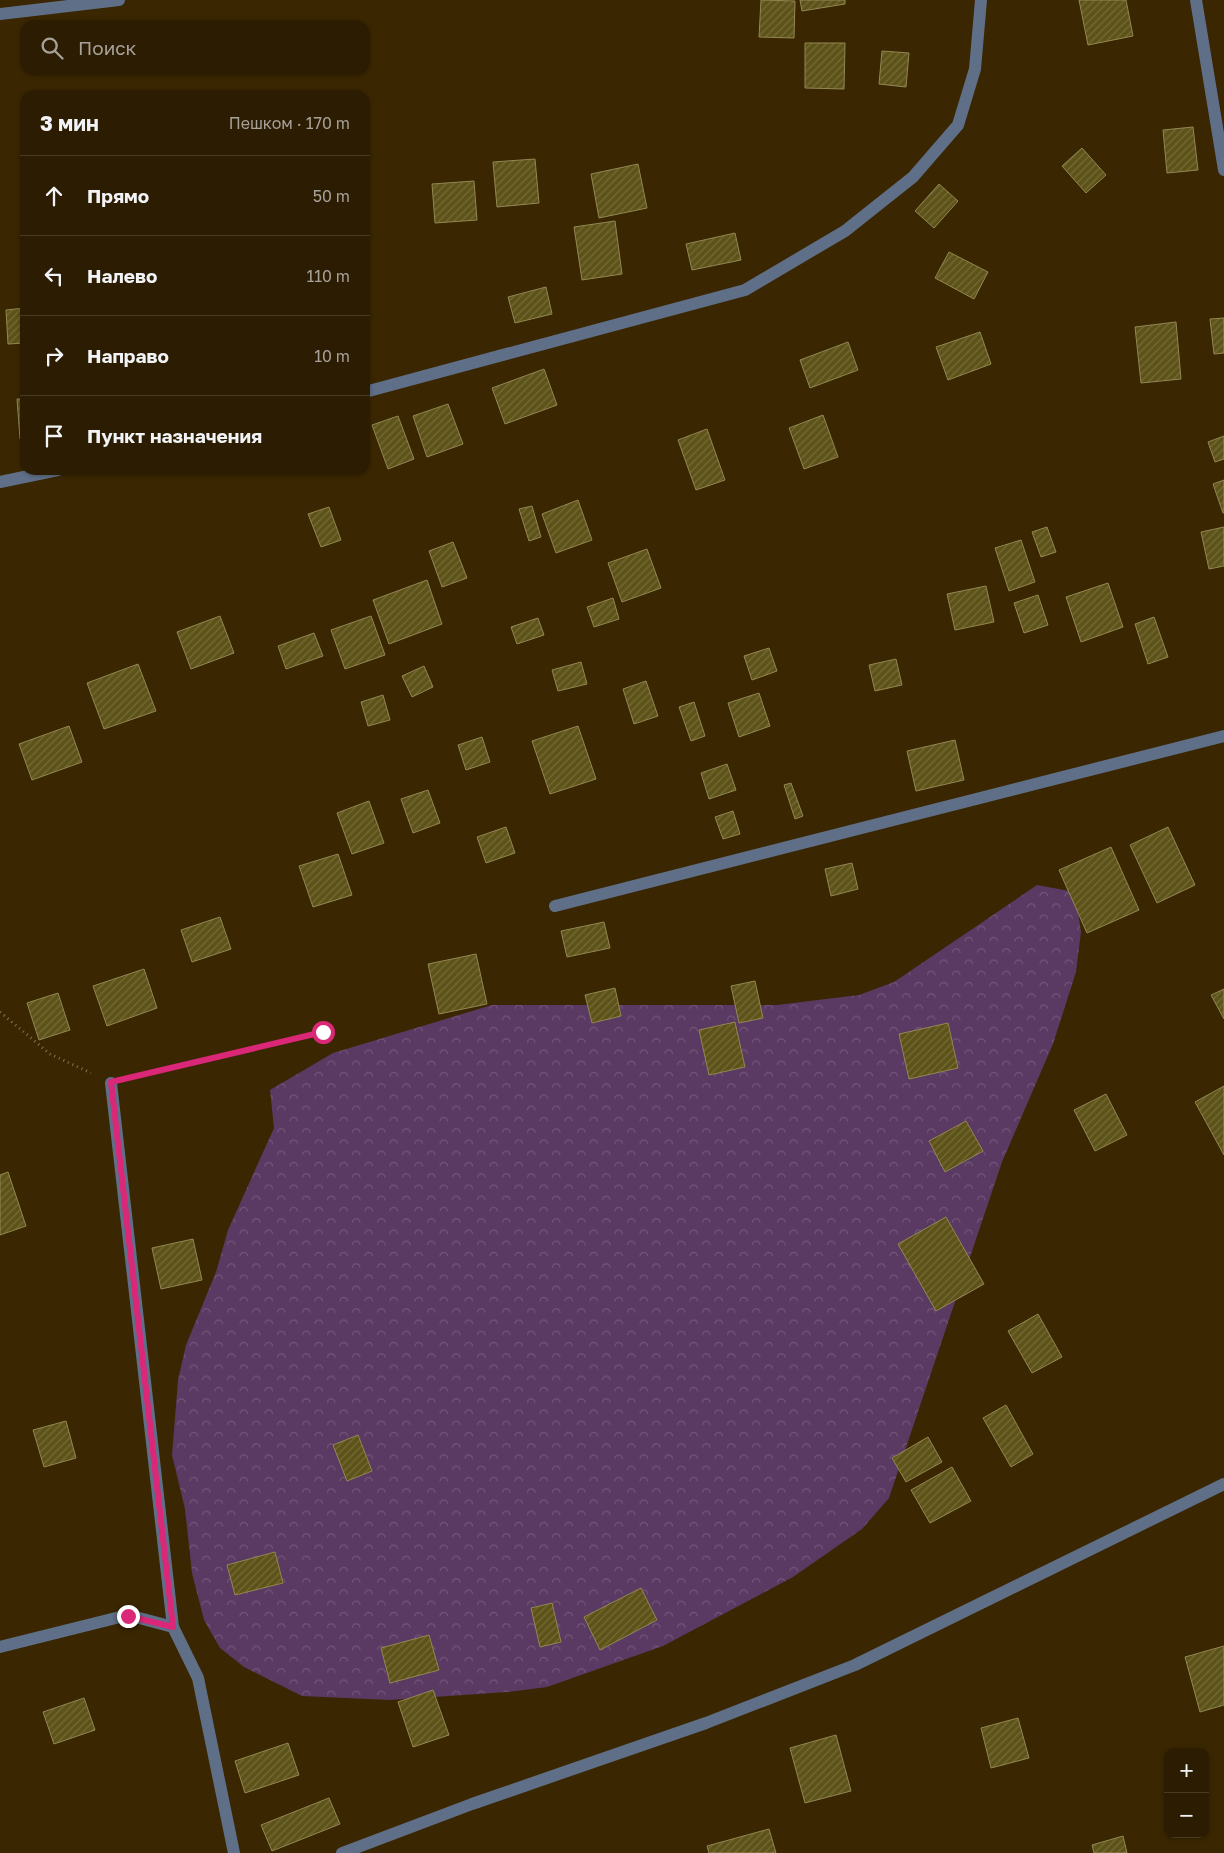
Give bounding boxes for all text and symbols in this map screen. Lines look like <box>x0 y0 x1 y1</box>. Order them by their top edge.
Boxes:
search box <box>20 20 370 75</box>
icon: search <box>38 34 66 62</box>
text: Поиск <box>78 36 137 59</box>
text: 3 мин <box>40 110 99 136</box>
text: Пешком · 170 m <box>229 113 350 133</box>
icon: ahead <box>40 182 68 210</box>
text: Прямо <box>87 184 149 207</box>
text: 50 m <box>313 186 350 206</box>
icon: left <box>40 262 68 290</box>
text: Налево <box>87 264 157 287</box>
text: 110 m <box>306 266 350 286</box>
icon: right <box>40 342 68 370</box>
text: Направо <box>87 344 169 367</box>
text: 10 m <box>314 346 350 366</box>
icon: arrive <box>40 422 68 450</box>
text: Пункт назначения <box>87 424 262 447</box>
route start <box>312 1021 335 1044</box>
route end <box>117 1605 140 1628</box>
map controls <box>1164 1748 1209 1838</box>
button: + <box>1164 1748 1209 1793</box>
button: − <box>1164 1793 1209 1838</box>

